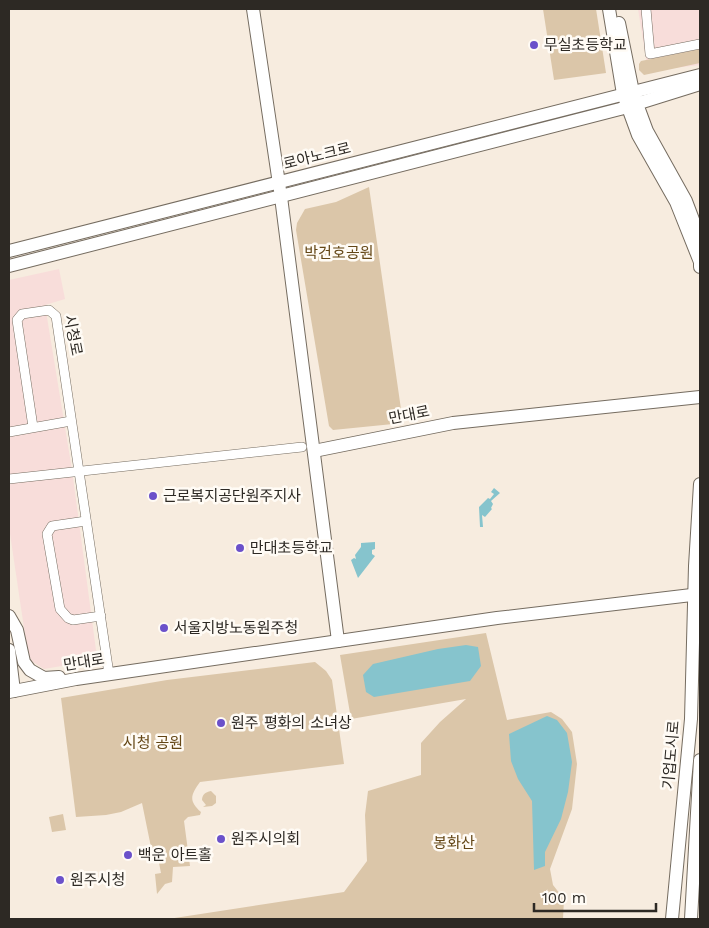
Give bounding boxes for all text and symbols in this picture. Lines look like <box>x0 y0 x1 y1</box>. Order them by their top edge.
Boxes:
place label: 무실초등학교 <box>544 36 627 54</box>
marker: 무실초등학교 <box>528 39 540 51</box>
street label: 로아노크로 <box>281 139 353 173</box>
park label: 박건호공원 <box>304 244 374 262</box>
street label: 시청로 <box>60 313 86 357</box>
street label: 만대로 <box>387 402 431 428</box>
place label: 근로복지공단원주지사 <box>163 487 301 505</box>
marker: 근로복지공단원주지사 <box>147 490 159 502</box>
place label: 만대초등학교 <box>250 539 333 557</box>
marker: 만대초등학교 <box>234 542 246 554</box>
place label: 서울지방노동원주청 <box>174 619 298 637</box>
marker: 서울지방노동원주청 <box>158 622 170 634</box>
street label: 만대로 <box>62 650 106 674</box>
place label: 원주 평화의 소녀상 <box>231 714 352 732</box>
marker: 원주 평화의 소녀상 <box>215 717 227 729</box>
street label: 기업도시로 <box>659 720 683 790</box>
park label: 시청 공원 <box>123 734 183 752</box>
place label: 원주시의회 <box>231 830 300 848</box>
marker: 원주시의회 <box>215 833 227 845</box>
park label: 봉화산 <box>433 834 475 852</box>
place label: 백운 아트홀 <box>138 846 212 864</box>
marker: 백운 아트홀 <box>122 849 134 861</box>
place label: 원주시청 <box>70 871 125 889</box>
marker: 원주시청 <box>54 874 66 886</box>
scale bar <box>534 880 656 912</box>
text: 100 m <box>542 889 586 907</box>

